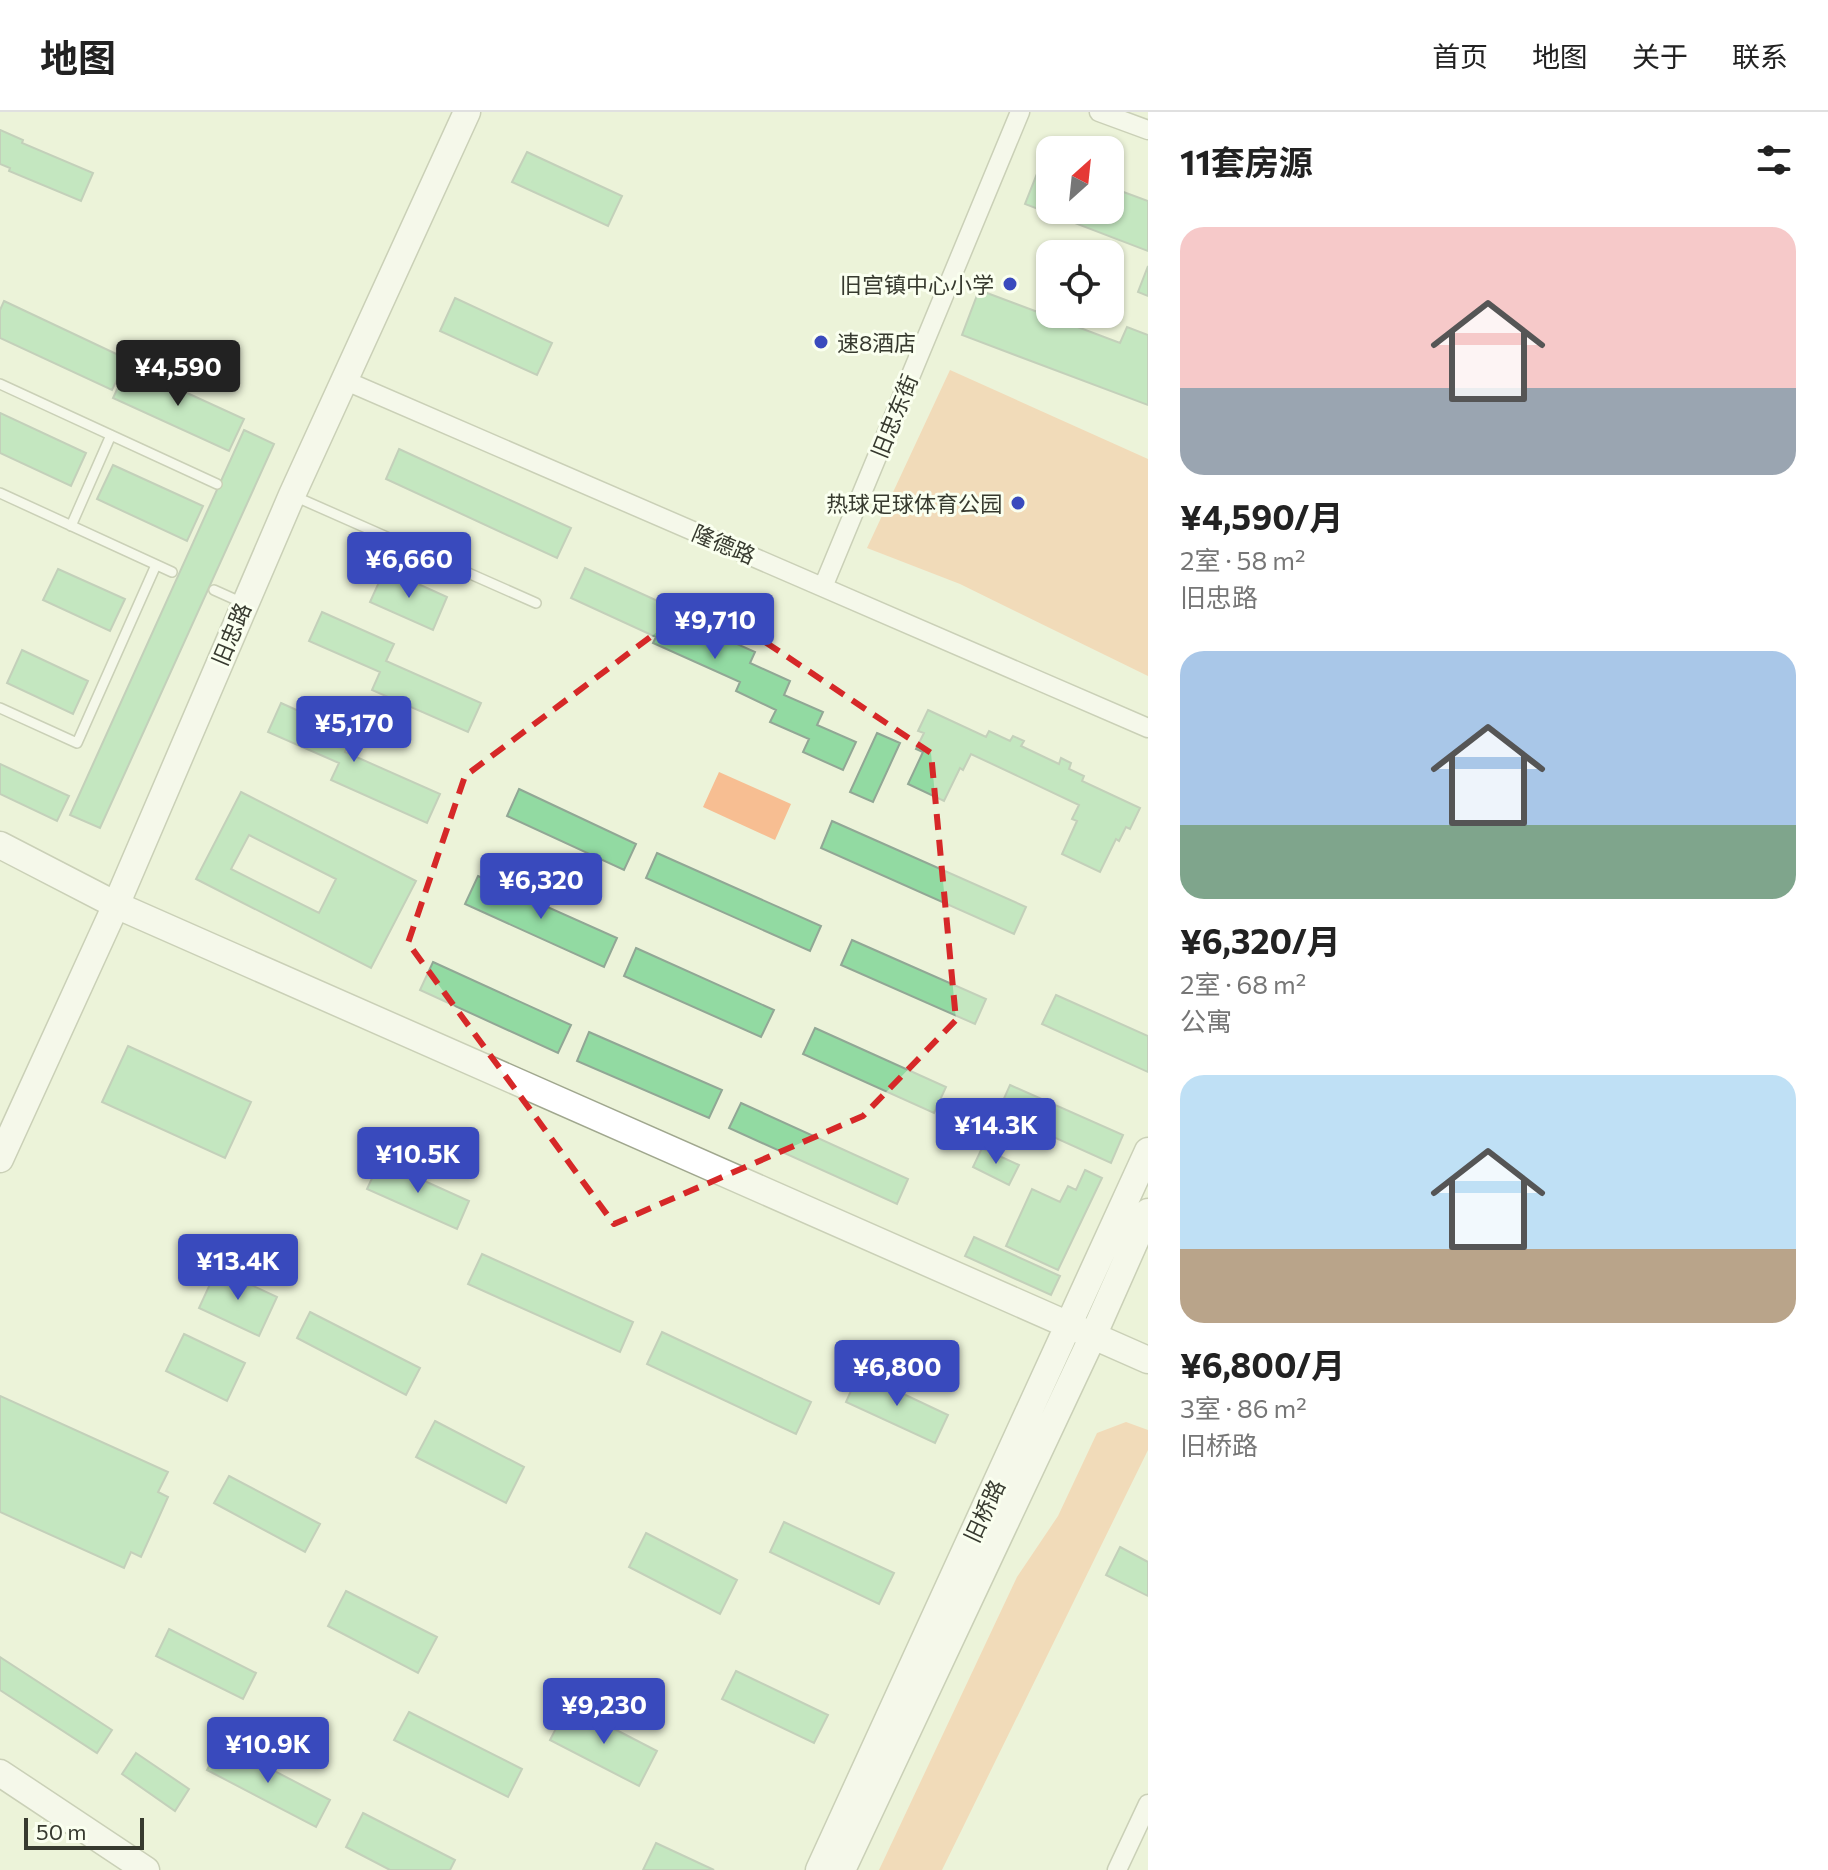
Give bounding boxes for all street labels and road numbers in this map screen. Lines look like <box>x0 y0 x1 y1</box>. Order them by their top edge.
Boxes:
street label: 旧忠东街 <box>865 370 923 462</box>
street label: 隆德路 <box>688 519 760 569</box>
street label: 旧忠路 <box>206 598 256 670</box>
street label: 旧桥路 <box>958 1475 1010 1547</box>

